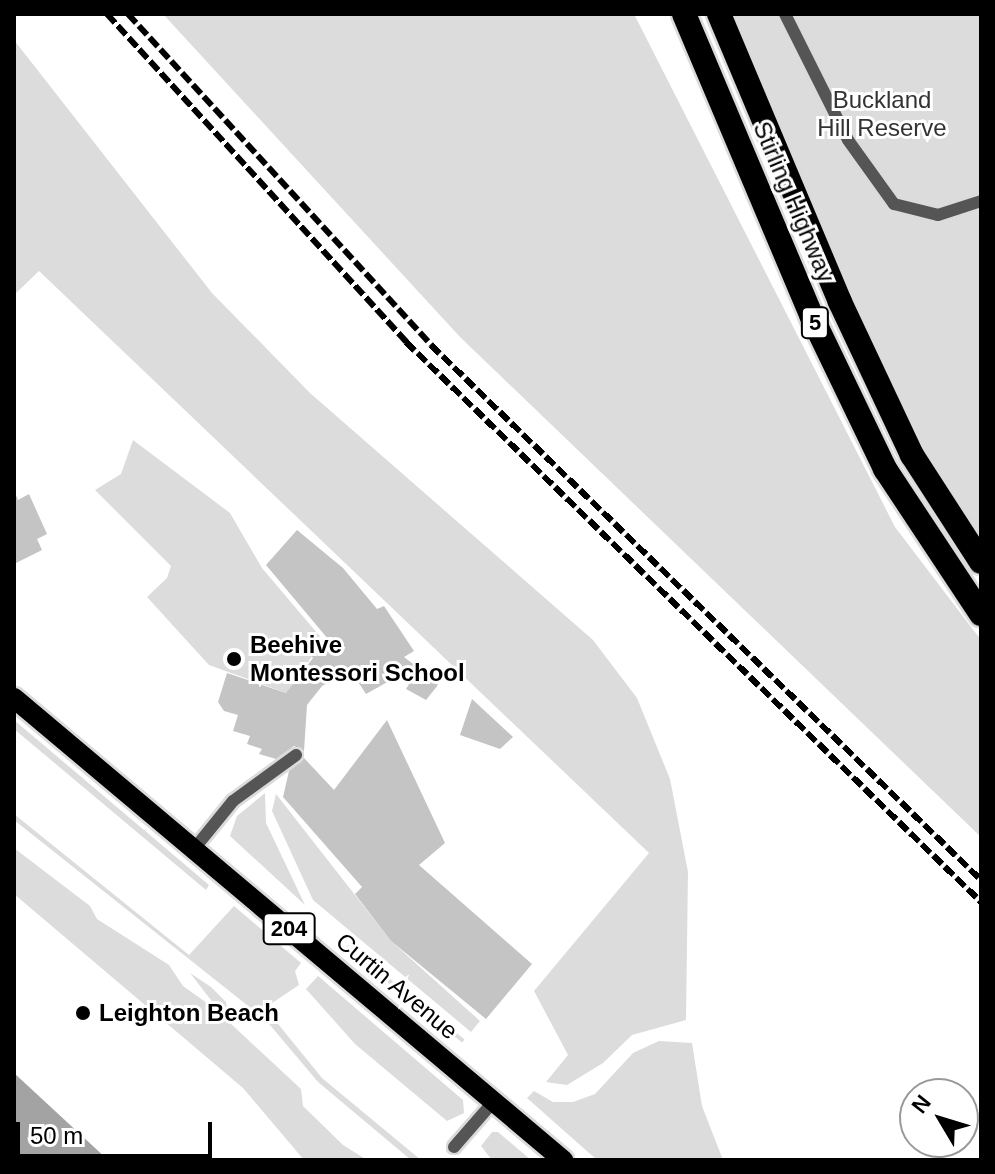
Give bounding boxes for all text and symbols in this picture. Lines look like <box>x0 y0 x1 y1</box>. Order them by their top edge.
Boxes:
park label: Buckland Hill Reserve <box>817 86 947 142</box>
street label: Stirling Highway <box>747 117 841 287</box>
road number: 5 <box>799 305 831 341</box>
place label: Beehive Montessori School <box>250 631 465 687</box>
marker: Beehive Montessori School <box>225 650 243 668</box>
road number: 204 <box>261 911 317 947</box>
street label: Curtin Avenue <box>330 926 464 1046</box>
place label: Leighton Beach <box>99 999 279 1027</box>
marker: Leighton Beach <box>74 1004 92 1022</box>
north arrow <box>899 1078 979 1158</box>
text: N <box>907 1090 936 1118</box>
scale bar <box>20 1106 216 1156</box>
text: 50 m <box>30 1122 83 1149</box>

